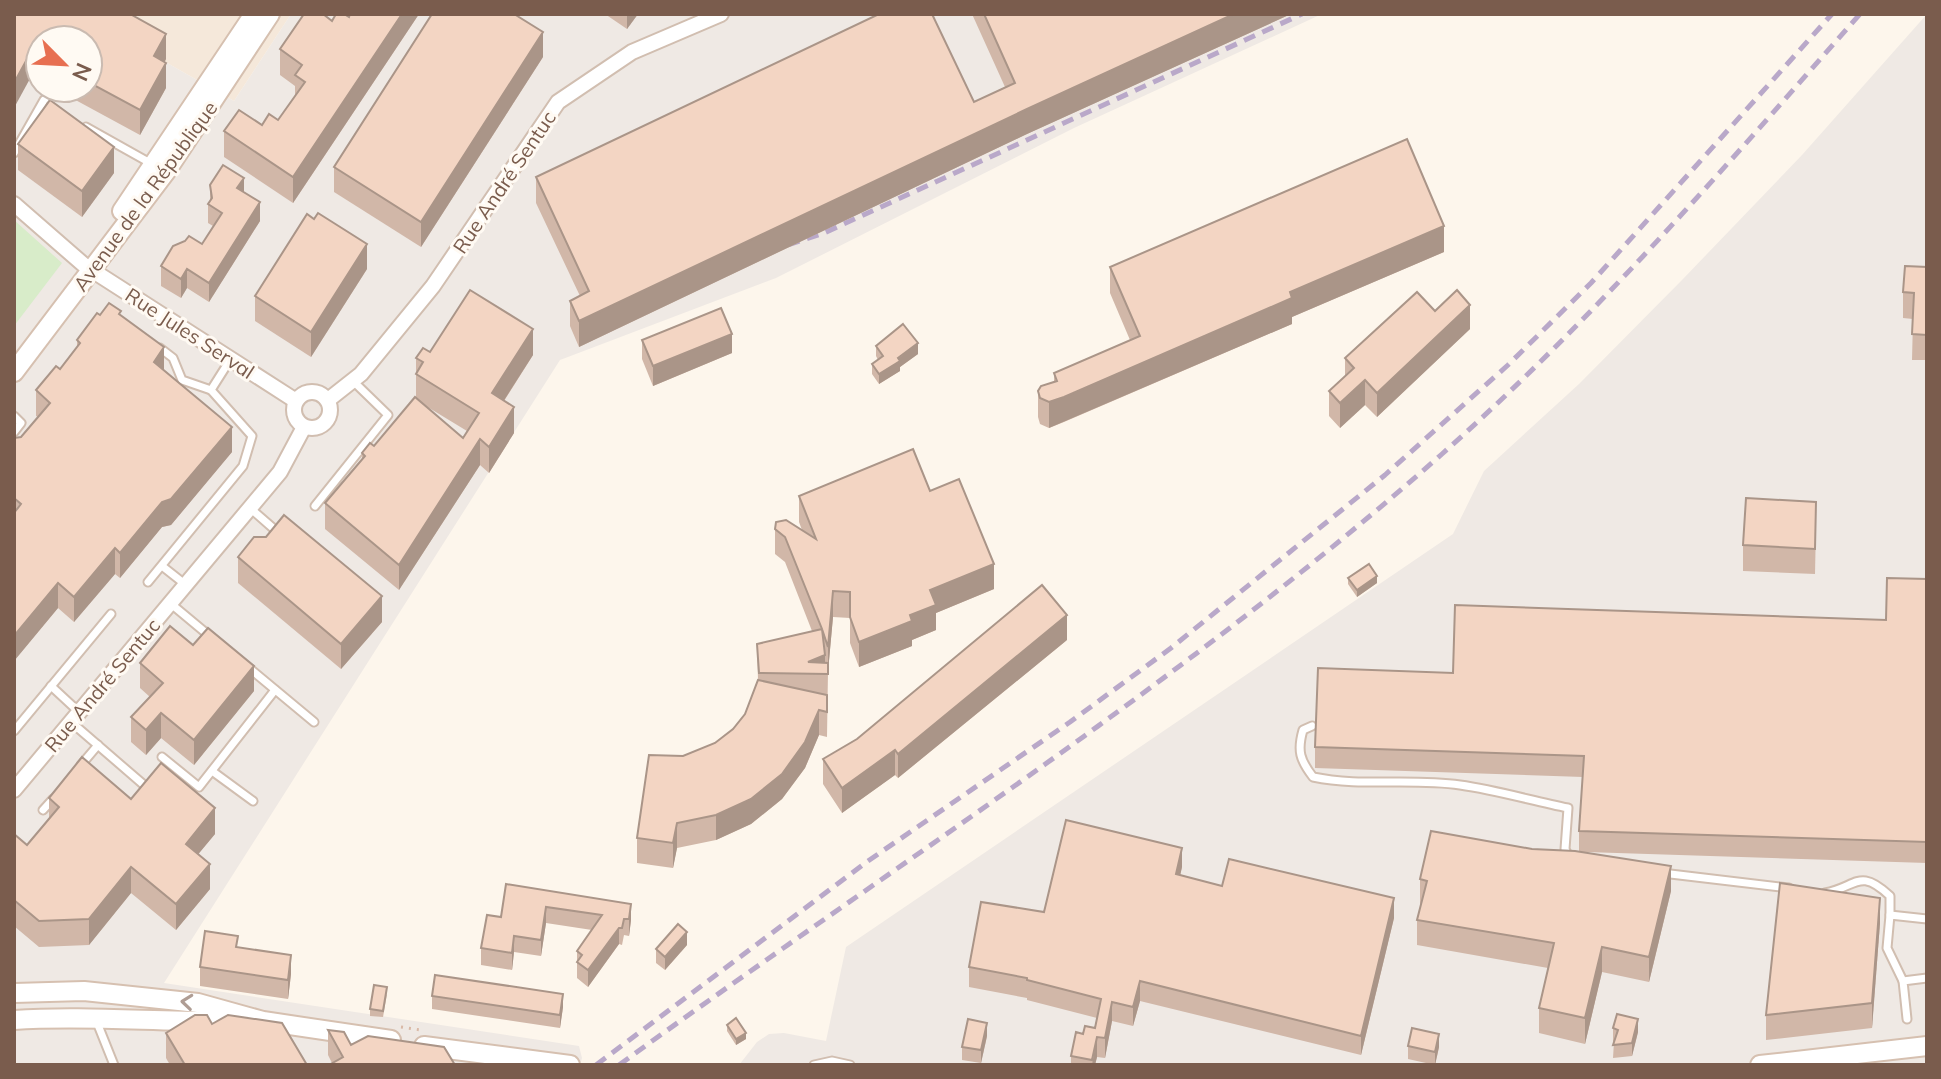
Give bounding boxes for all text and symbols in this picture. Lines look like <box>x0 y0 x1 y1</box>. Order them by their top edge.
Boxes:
north arrow <box>24 24 104 104</box>
text: N <box>66 59 98 85</box>
street label: Avenue de la République <box>68 96 222 296</box>
street label: Rue André Sentuc <box>447 106 561 258</box>
street label: Rue Jules Serval <box>121 282 259 384</box>
street label: Rue André Sentuc <box>39 613 165 757</box>
one-way arrow <box>181 994 194 1011</box>

